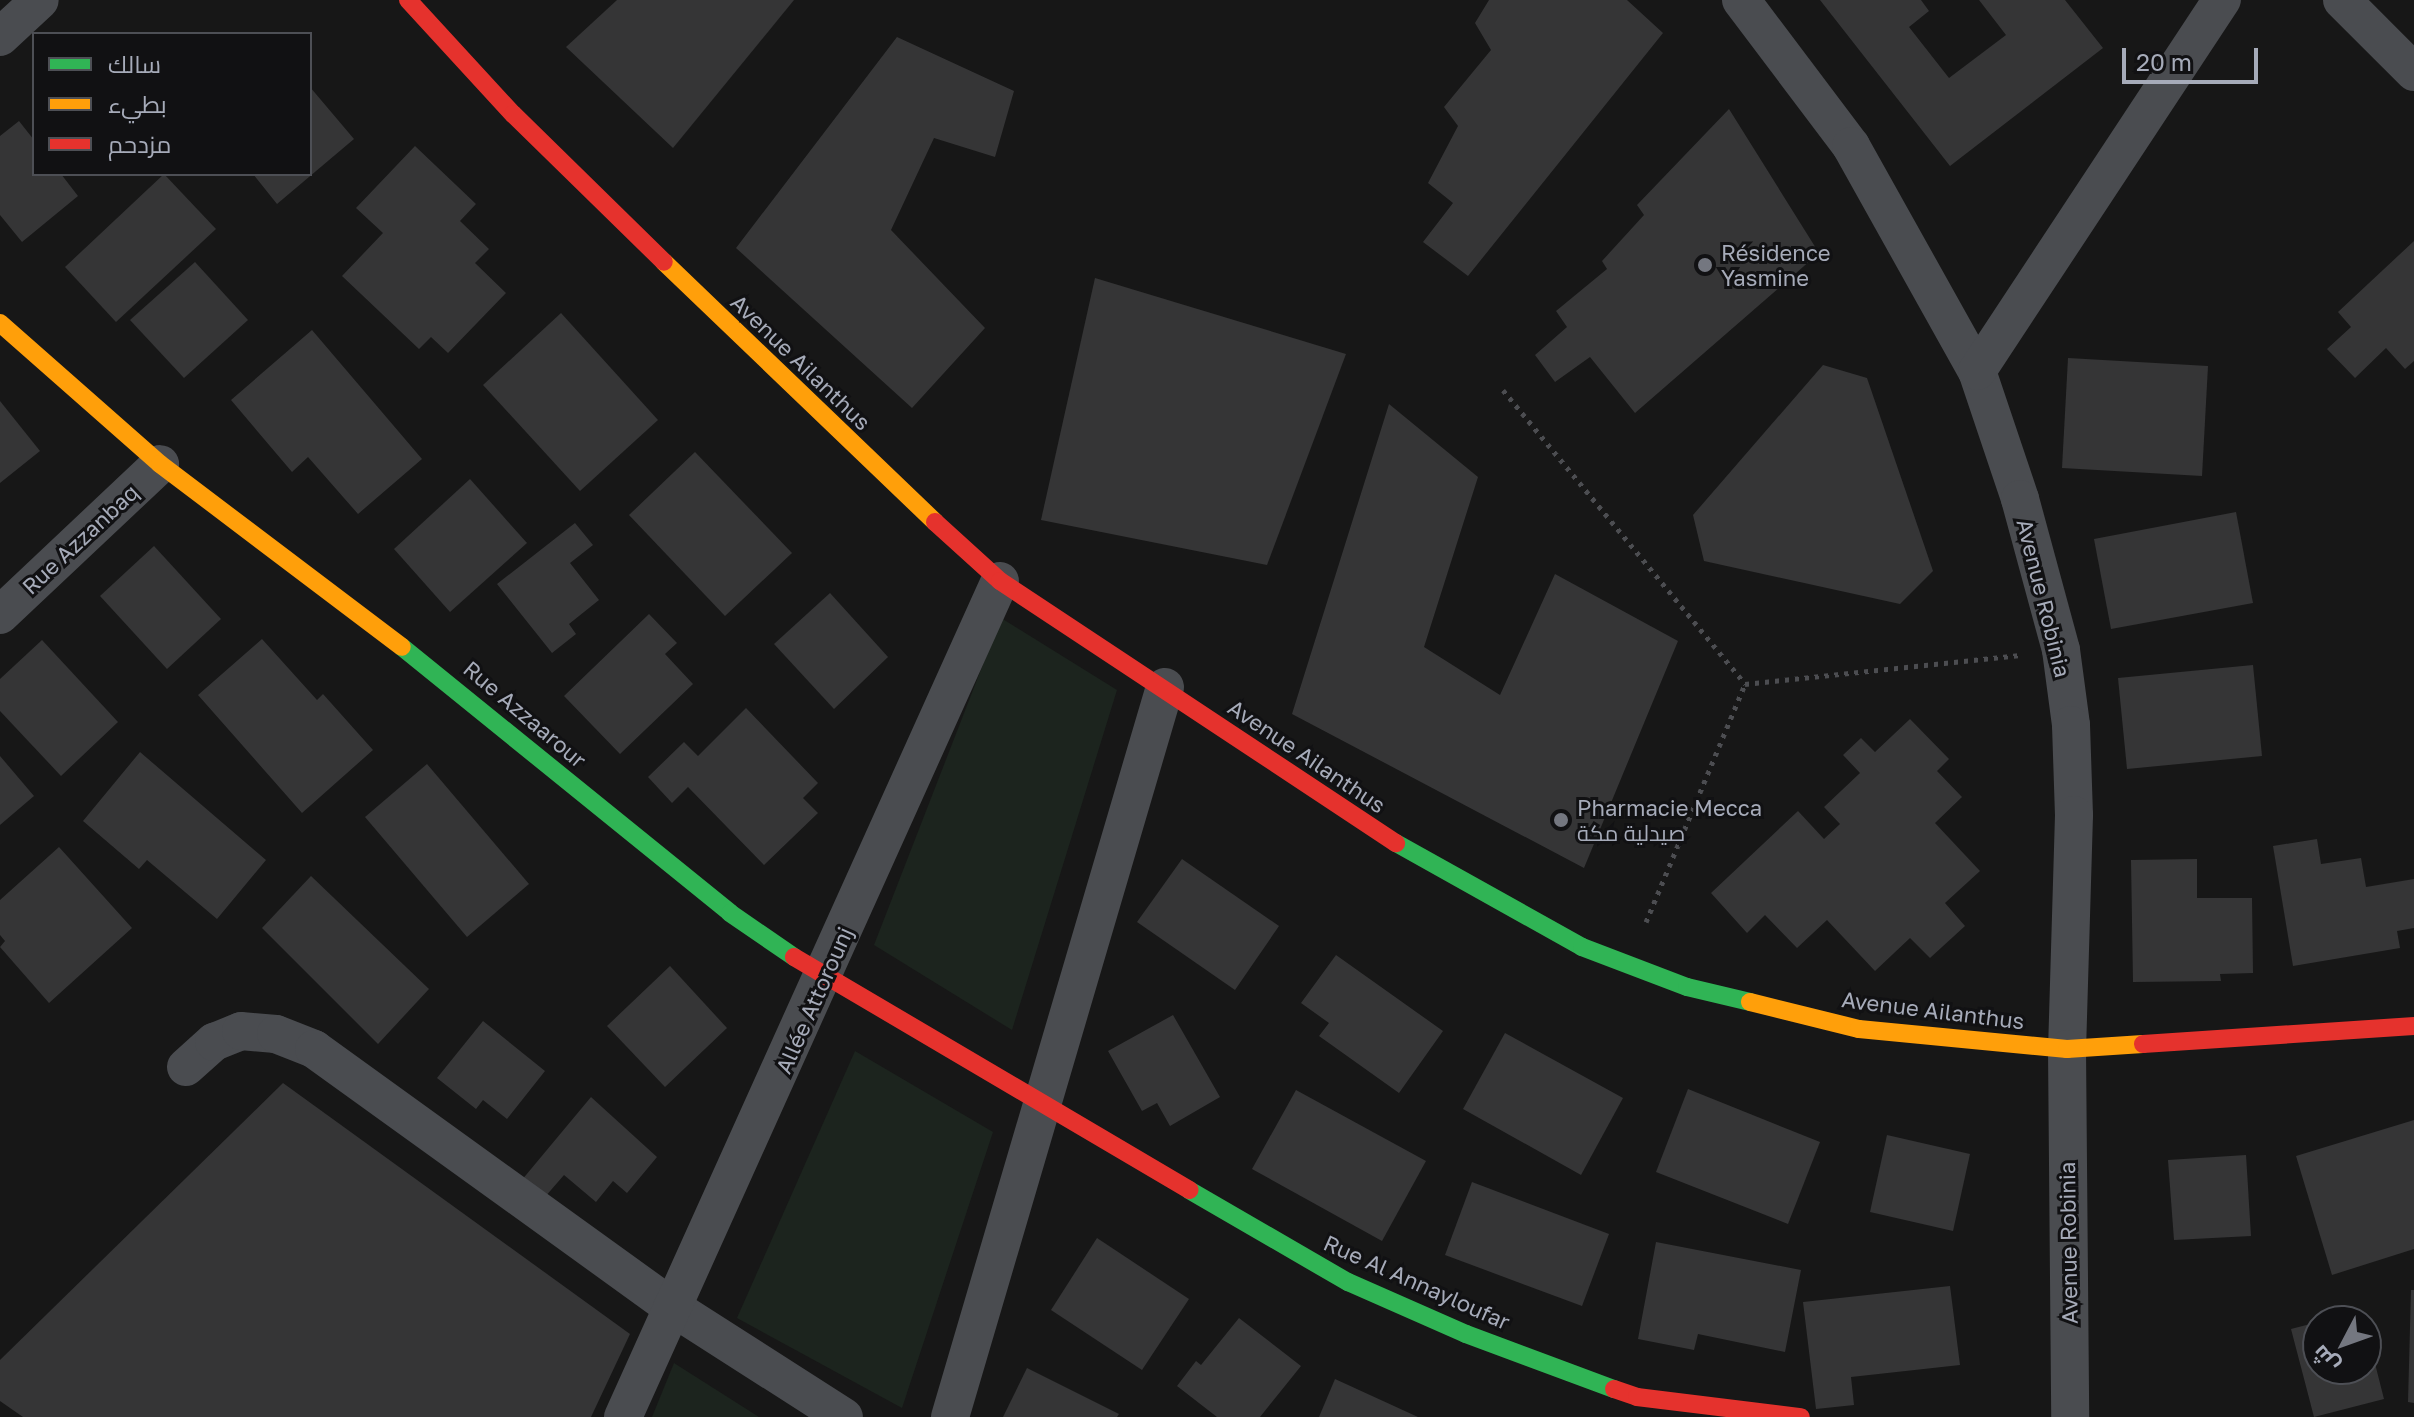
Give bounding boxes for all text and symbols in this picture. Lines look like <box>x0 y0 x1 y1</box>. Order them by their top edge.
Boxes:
legend <box>32 32 312 176</box>
scale bar <box>2126 32 2262 82</box>
text: 20 m <box>2136 47 2192 76</box>
text: سالك <box>108 49 161 78</box>
text: بطيء <box>108 89 167 118</box>
text: مزدحم <box>108 129 171 158</box>
place label: Résidence Yasmine <box>1721 239 1831 290</box>
marker: Résidence Yasmine <box>1696 256 1714 274</box>
street label: Avenue Ailanthus <box>726 289 876 435</box>
street label: Rue Azzanbaq <box>16 478 144 600</box>
street label: Avenue Robinia <box>2012 516 2076 680</box>
street label: Rue Azzaarour <box>458 655 592 773</box>
street label: Avenue Ailanthus <box>1223 694 1391 818</box>
place label: Pharmacie Mecca صيدلية مكة <box>1577 794 1762 846</box>
marker: Pharmacie Mecca صيدلية مكة <box>1552 811 1570 829</box>
street label: Allée Attorounj <box>770 922 858 1078</box>
street label: Avenue Ailanthus <box>1840 986 2026 1034</box>
street label: Avenue Robinia <box>2053 1162 2083 1324</box>
street label: Rue Al Annayloufar <box>1320 1229 1514 1335</box>
north arrow <box>2302 1305 2382 1385</box>
text: ش <box>2306 1340 2344 1379</box>

